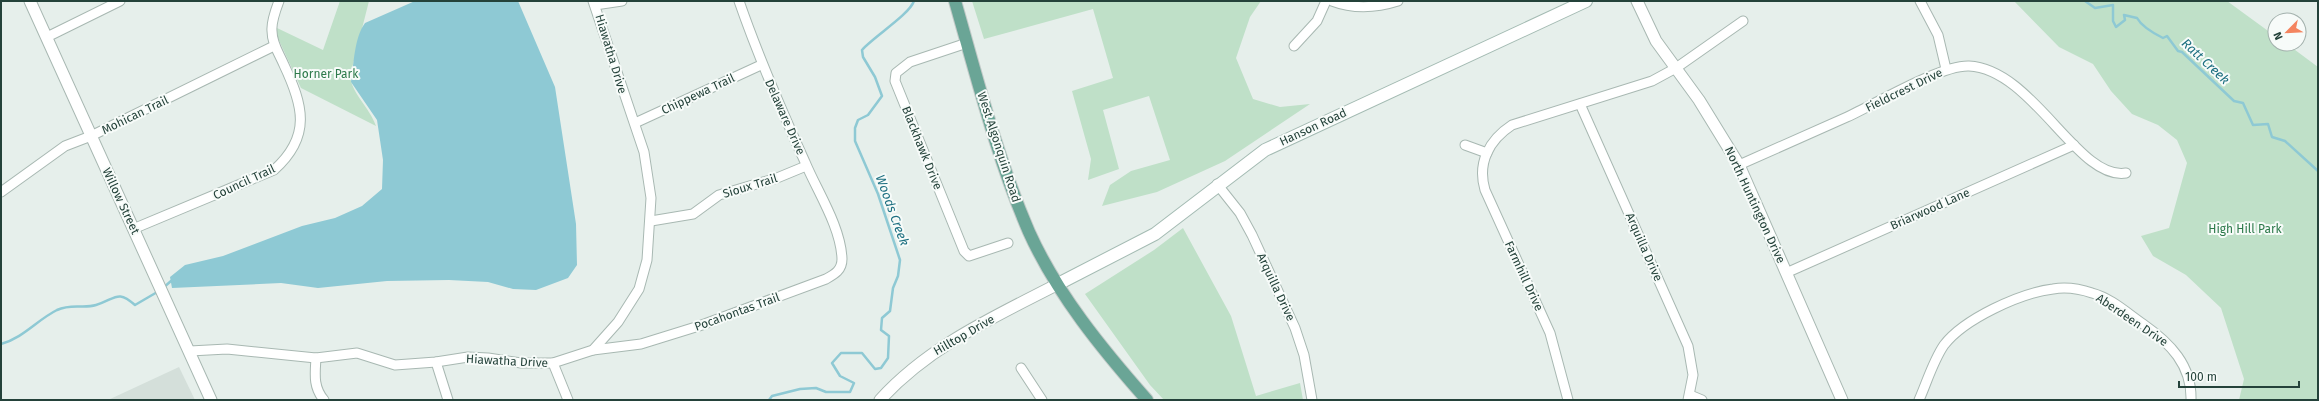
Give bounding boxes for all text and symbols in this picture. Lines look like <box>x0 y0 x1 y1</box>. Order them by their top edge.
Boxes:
north arrow <box>2267 12 2307 52</box>
street label: Hiawatha Drive <box>592 13 630 95</box>
text: N <box>2271 30 2286 42</box>
water label: Ratt Creek <box>2179 36 2233 87</box>
street label: Fieldcrest Drive <box>1863 65 1945 115</box>
park label: Horner Park <box>294 67 359 81</box>
street label: Chippewa Trail <box>659 71 737 117</box>
street label: Delaware Drive <box>762 77 808 157</box>
street label: West Algonquin Road <box>975 90 1023 204</box>
street label: Mohican Trail <box>99 93 171 137</box>
street label: Blackhawk Drive <box>899 104 945 192</box>
street label: Hanson Road <box>1277 105 1349 149</box>
street label: North Huntington Drive <box>1722 144 1788 266</box>
street label: Council Trail <box>211 161 278 202</box>
street label: Willow Street <box>100 166 143 237</box>
street label: Sioux Trail <box>721 171 779 201</box>
water label: Woods Creek <box>873 173 912 248</box>
street label: Briarwood Lane <box>1888 185 1972 233</box>
street label: Arquilla Drive <box>1623 211 1665 283</box>
park label: High Hill Park <box>2208 222 2283 236</box>
street label: Farmhill Drive <box>1502 239 1546 313</box>
street label: Arquilla Drive <box>1254 251 1298 323</box>
street label: Pocahontas Trail <box>692 290 782 334</box>
street label: Aberdeen Drive <box>2093 291 2171 349</box>
street label: Hilltop Drive <box>931 312 997 358</box>
street label: Hiawatha Drive <box>466 352 548 370</box>
scale bar <box>2179 363 2299 389</box>
text: 100 m <box>2185 370 2217 384</box>

